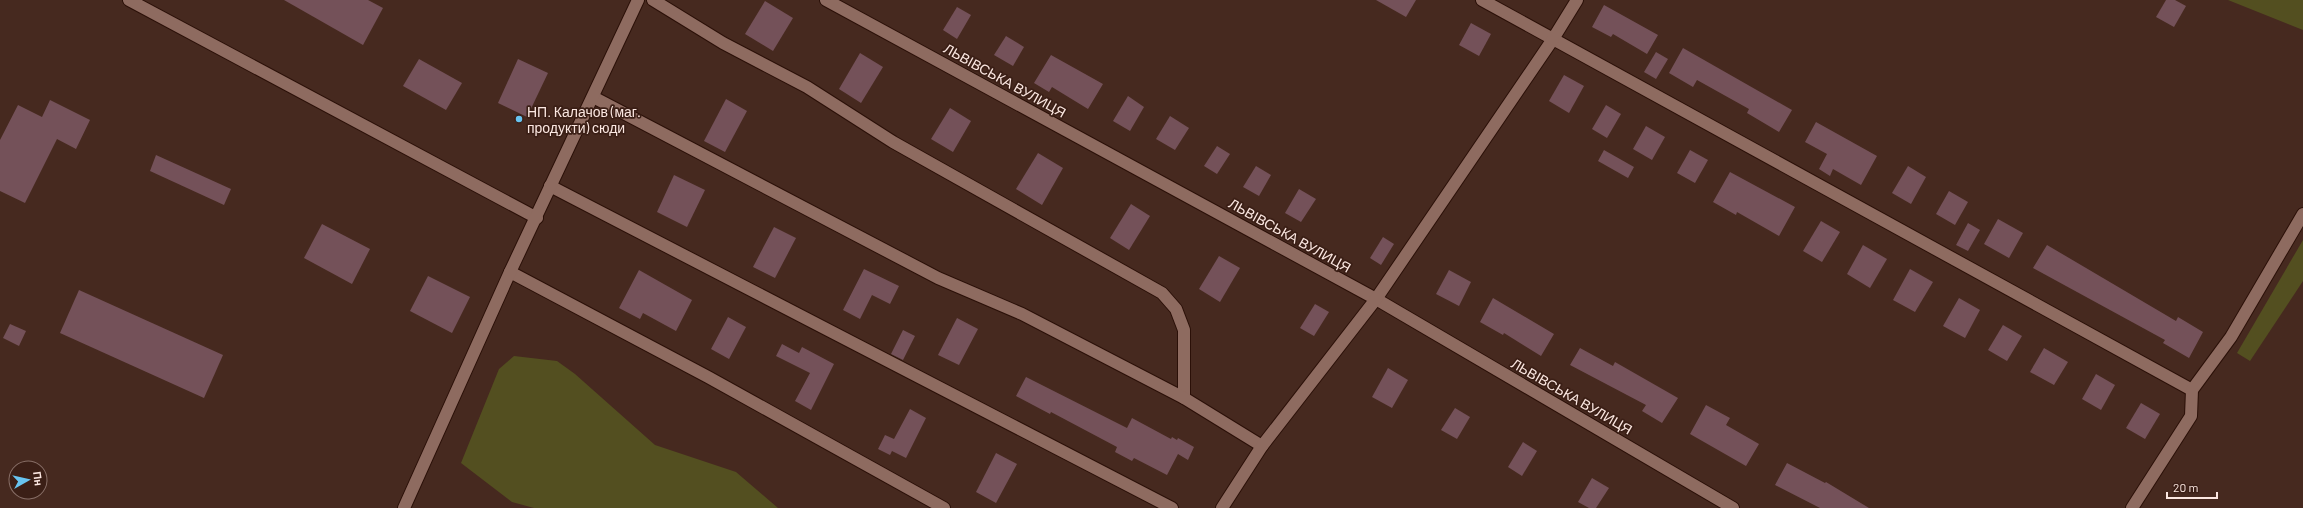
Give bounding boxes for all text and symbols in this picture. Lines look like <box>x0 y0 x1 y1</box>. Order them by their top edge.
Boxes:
street label: ЛЬВІВСЬКА ВУЛИЦЯ <box>941 39 1069 121</box>
place label: НП. Калачов (маг. продукти) сюди <box>527 103 641 136</box>
marker: НП. Калачов (маг. продукти) сюди <box>514 114 524 124</box>
street label: ЛЬВІВСЬКА ВУЛИЦЯ <box>1226 194 1354 276</box>
street label: ЛЬВІВСЬКА ВУЛИЦЯ <box>1508 354 1636 438</box>
north arrow <box>8 460 48 500</box>
text: Пн <box>31 470 46 487</box>
scale bar <box>2167 474 2217 500</box>
text: 20 m <box>2173 480 2199 494</box>

